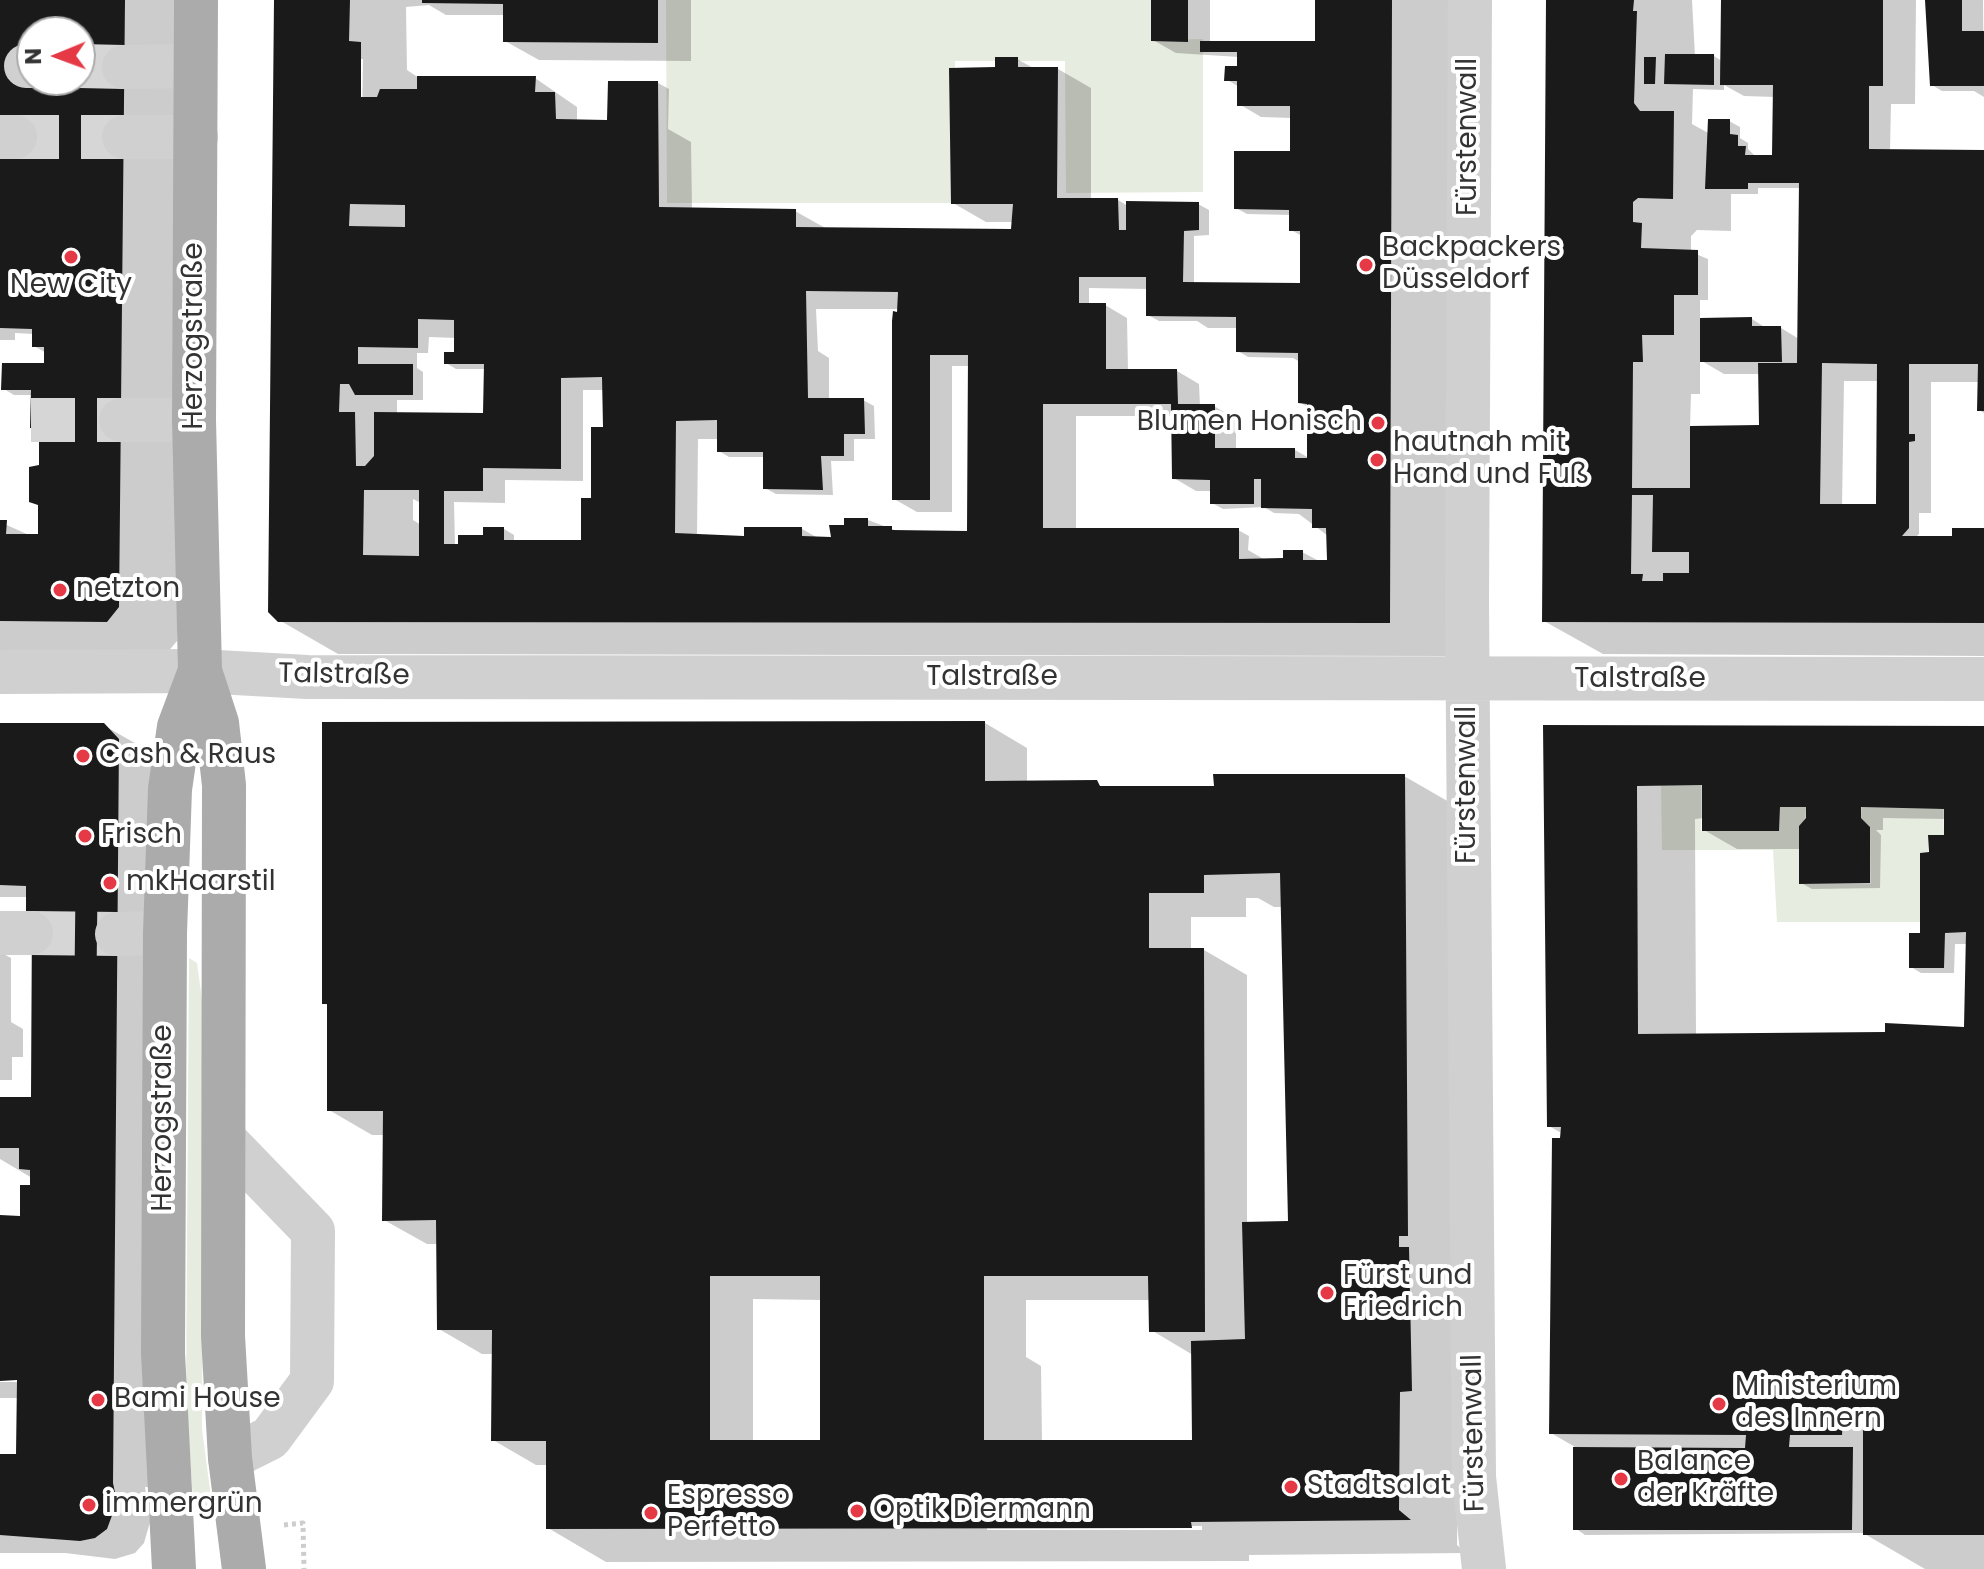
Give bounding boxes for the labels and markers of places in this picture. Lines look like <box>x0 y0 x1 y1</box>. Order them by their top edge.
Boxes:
place label: Backpackers Düsseldorf <box>1382 232 1561 298</box>
marker: New City <box>62 248 80 266</box>
marker: Backpackers Düsseldorf <box>1357 256 1375 274</box>
place label: New City <box>10 269 132 303</box>
place label: Blumen Honisch <box>1137 406 1362 440</box>
marker: Blumen Honisch <box>1369 414 1387 432</box>
place label: hautnah mit Hand und Fuß <box>1393 427 1589 493</box>
marker: hautnah mit Hand und Fuß <box>1368 451 1386 469</box>
place label: netzton <box>76 573 180 607</box>
marker: netzton <box>51 581 69 599</box>
place label: Cash & Raus <box>99 739 276 773</box>
marker: Cash & Raus <box>74 747 92 765</box>
place label: Frisch <box>101 819 182 853</box>
marker: Frisch <box>76 827 94 845</box>
place label: mkHaarstil <box>126 866 276 900</box>
marker: mkHaarstil <box>101 874 119 892</box>
place label: Fürst und Friedrich <box>1343 1260 1473 1326</box>
marker: Fürst und Friedrich <box>1318 1284 1336 1302</box>
place label: Ministerium des Innern <box>1735 1371 1897 1437</box>
place label: Bami House <box>114 1383 280 1417</box>
marker: Bami House <box>89 1391 107 1409</box>
marker: Ministerium des Innern <box>1710 1395 1728 1413</box>
place label: Balance der Kräfte <box>1637 1446 1774 1512</box>
place label: Stadtsalat <box>1307 1470 1451 1504</box>
marker: Balance der Kräfte <box>1612 1470 1630 1488</box>
marker: Stadtsalat <box>1282 1478 1300 1496</box>
place label: Espresso Perfetto <box>667 1480 790 1546</box>
place label: immergrün <box>105 1488 263 1522</box>
place label: Optik Diermann <box>873 1494 1091 1528</box>
marker: immergrün <box>80 1496 98 1514</box>
marker: Optik Diermann <box>848 1502 866 1520</box>
marker: Espresso Perfetto <box>642 1504 660 1522</box>

